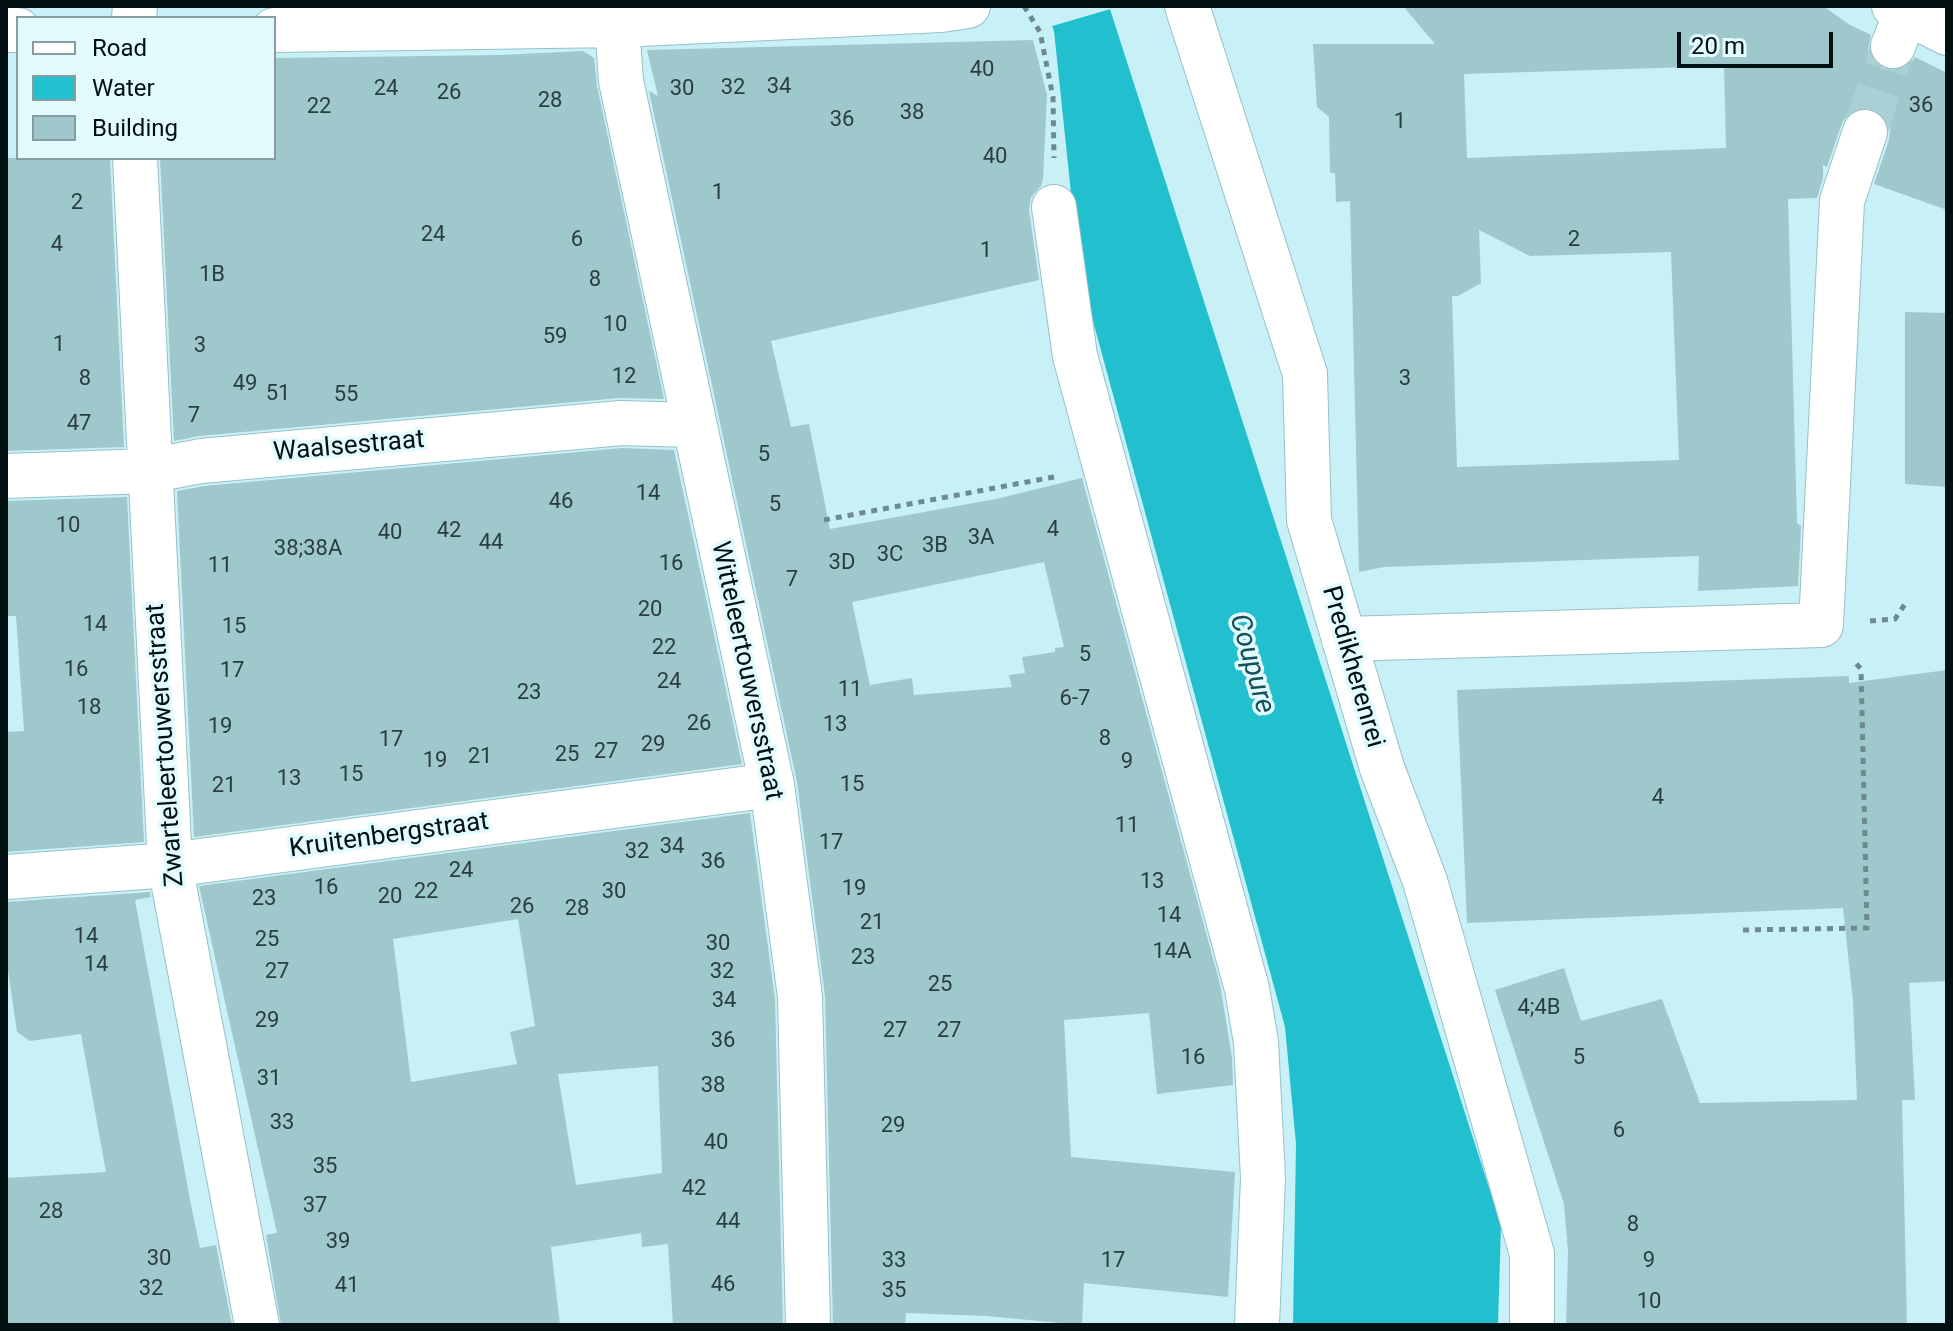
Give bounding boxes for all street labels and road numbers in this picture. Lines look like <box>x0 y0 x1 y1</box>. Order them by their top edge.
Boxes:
street label: Waalsestraat <box>272 425 426 469</box>
street label: Witteleertouwersstraat <box>703 539 789 803</box>
street label: Predikherenrei <box>1314 583 1390 751</box>
street label: Zwarteleertouwersstraat <box>141 602 191 888</box>
street label: Kruitenbergstraat <box>287 807 491 865</box>

